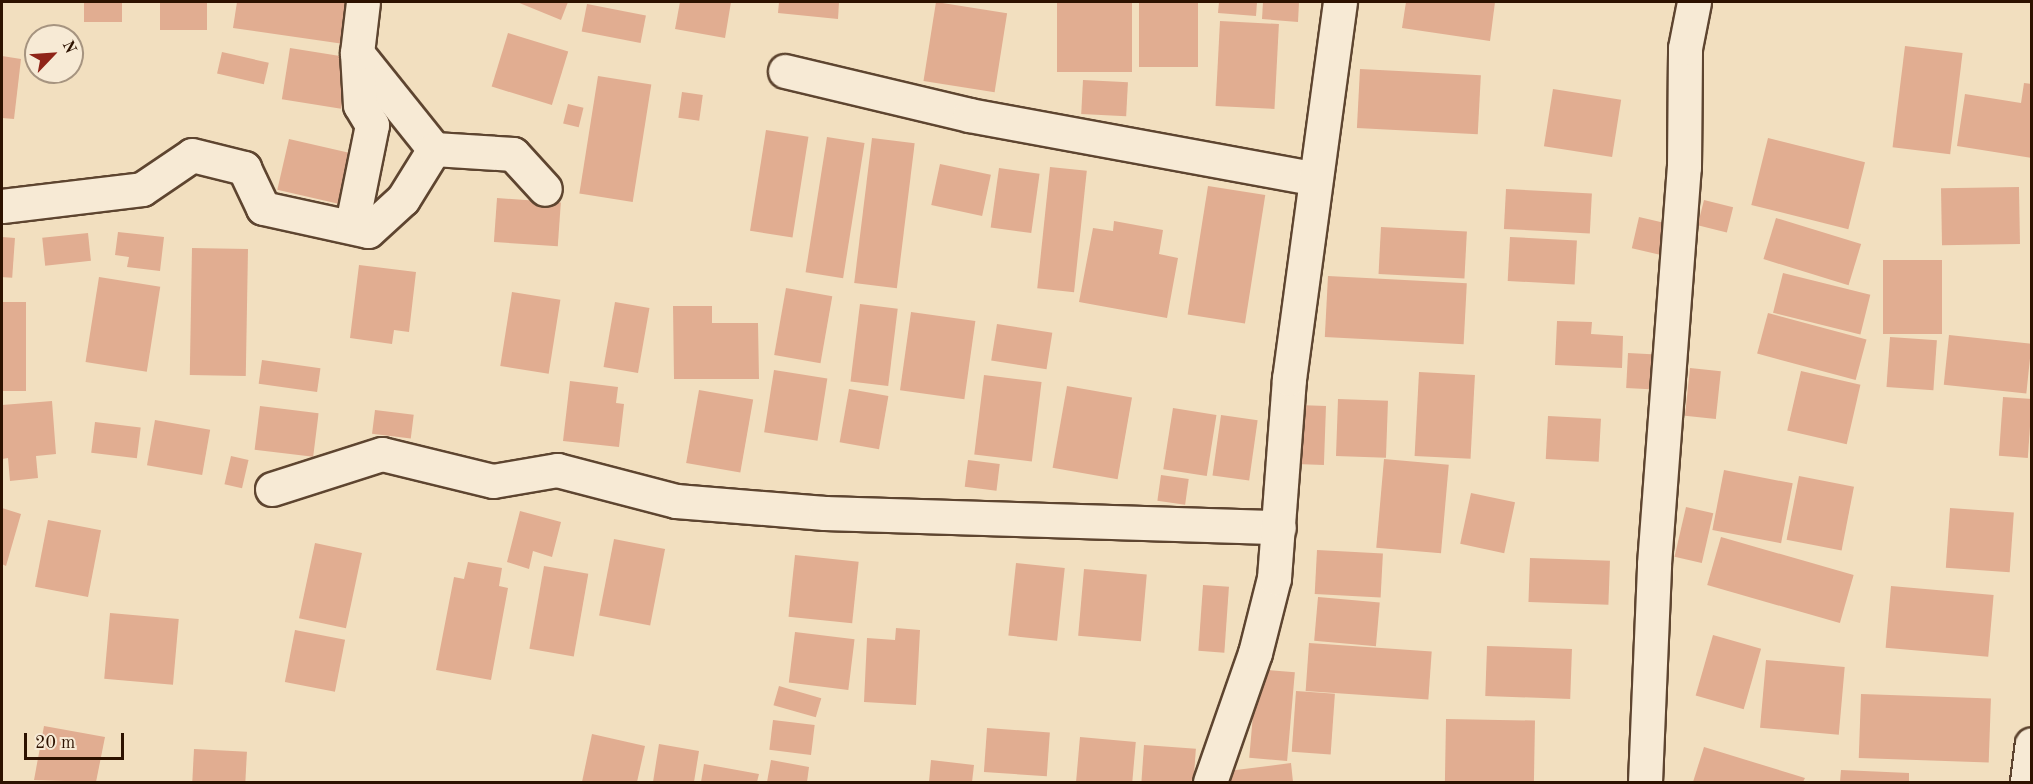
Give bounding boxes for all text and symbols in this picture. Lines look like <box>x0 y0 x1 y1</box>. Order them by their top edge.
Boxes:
north arrow <box>24 24 84 84</box>
text: N <box>59 38 78 56</box>
scale bar <box>27 721 128 759</box>
text: 20 m <box>35 734 75 752</box>

